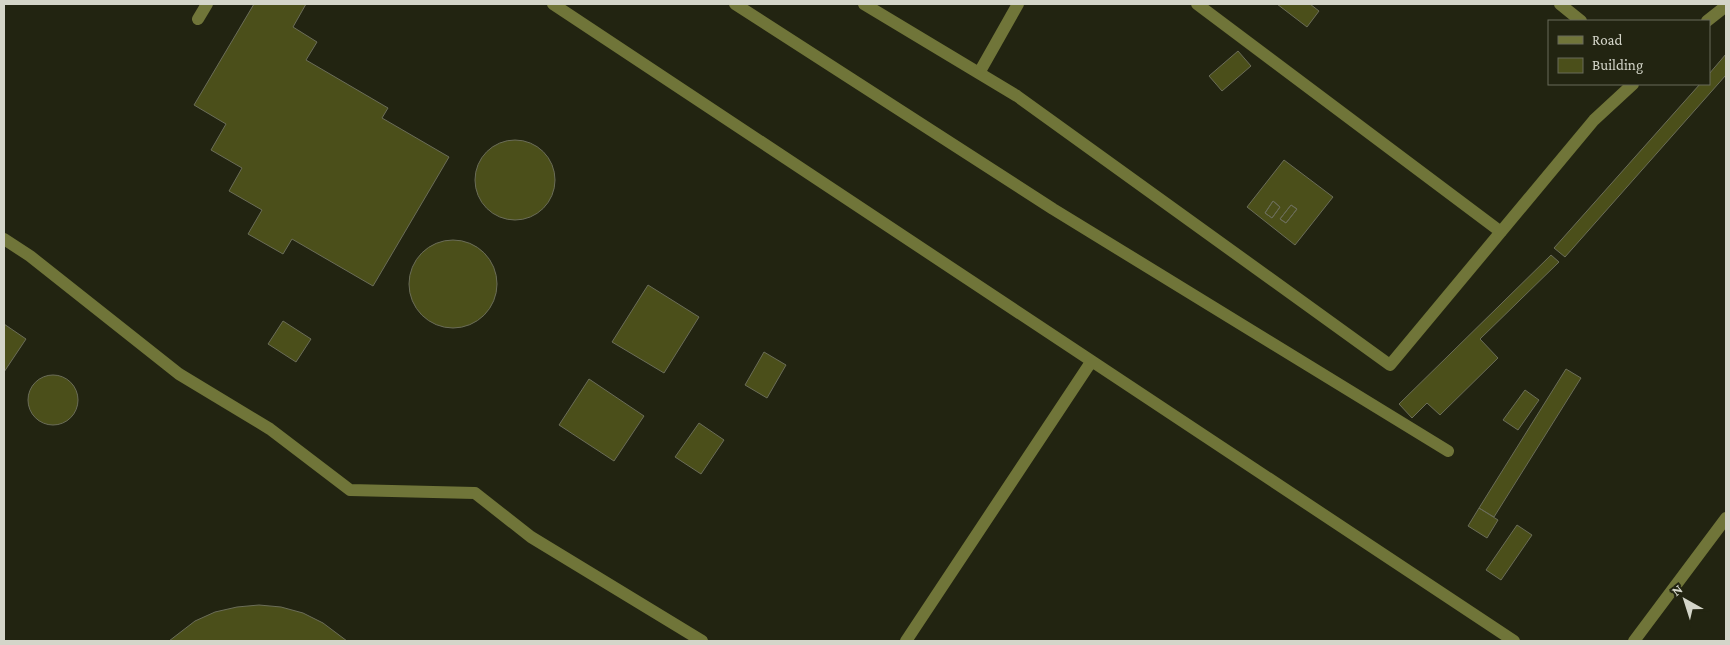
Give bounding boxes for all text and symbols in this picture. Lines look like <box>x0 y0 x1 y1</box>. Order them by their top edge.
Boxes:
legend <box>1548 20 1710 85</box>
text: Road <box>1592 32 1623 48</box>
text: Building <box>1592 57 1643 74</box>
north arrow <box>1660 575 1710 625</box>
text: N <box>1668 580 1686 599</box>

